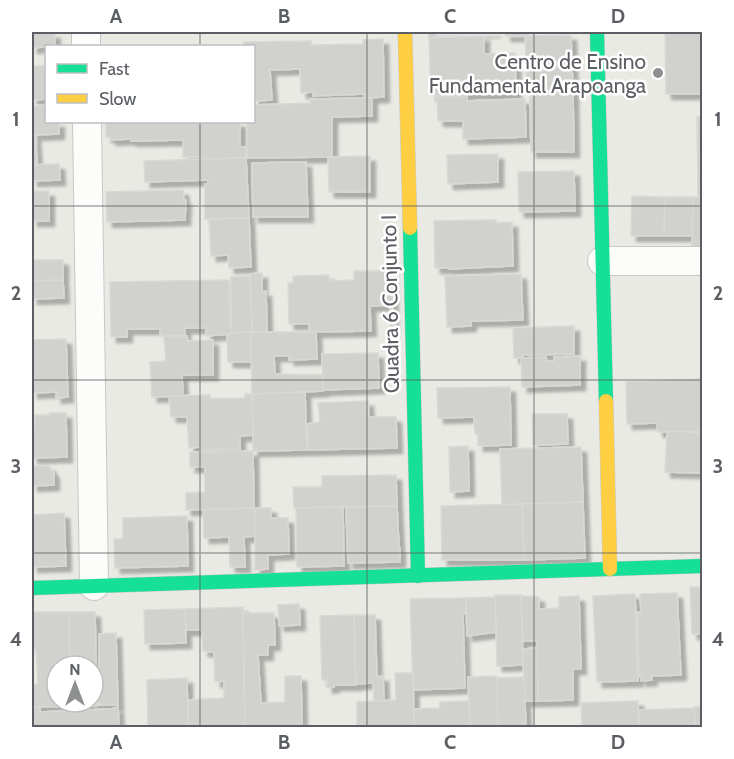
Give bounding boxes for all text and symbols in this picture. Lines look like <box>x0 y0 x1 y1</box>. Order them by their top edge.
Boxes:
text: A <box>110 4 123 28</box>
text: B <box>278 4 290 28</box>
text: C <box>444 4 456 28</box>
text: D <box>611 4 625 28</box>
legend <box>45 45 255 123</box>
place label: Centro de Ensino Fundamental Arapoanga <box>429 49 646 98</box>
text: Fast <box>99 58 130 80</box>
marker: Centro de Ensino Fundamental Arapoanga <box>651 66 665 80</box>
text: Slow <box>99 88 136 110</box>
text: 1 <box>12 107 20 131</box>
text: 1 <box>714 107 722 131</box>
street label: Quadra 6 Conjunto I <box>376 215 405 393</box>
text: 2 <box>11 281 21 305</box>
text: 2 <box>713 281 723 305</box>
text: 3 <box>11 454 21 478</box>
text: 3 <box>713 454 723 478</box>
text: 4 <box>10 627 22 651</box>
text: 4 <box>712 627 724 651</box>
north arrow <box>45 654 105 714</box>
text: N <box>69 660 81 679</box>
text: A <box>110 730 123 754</box>
text: B <box>278 730 290 754</box>
text: C <box>444 730 456 754</box>
text: D <box>611 730 625 754</box>

